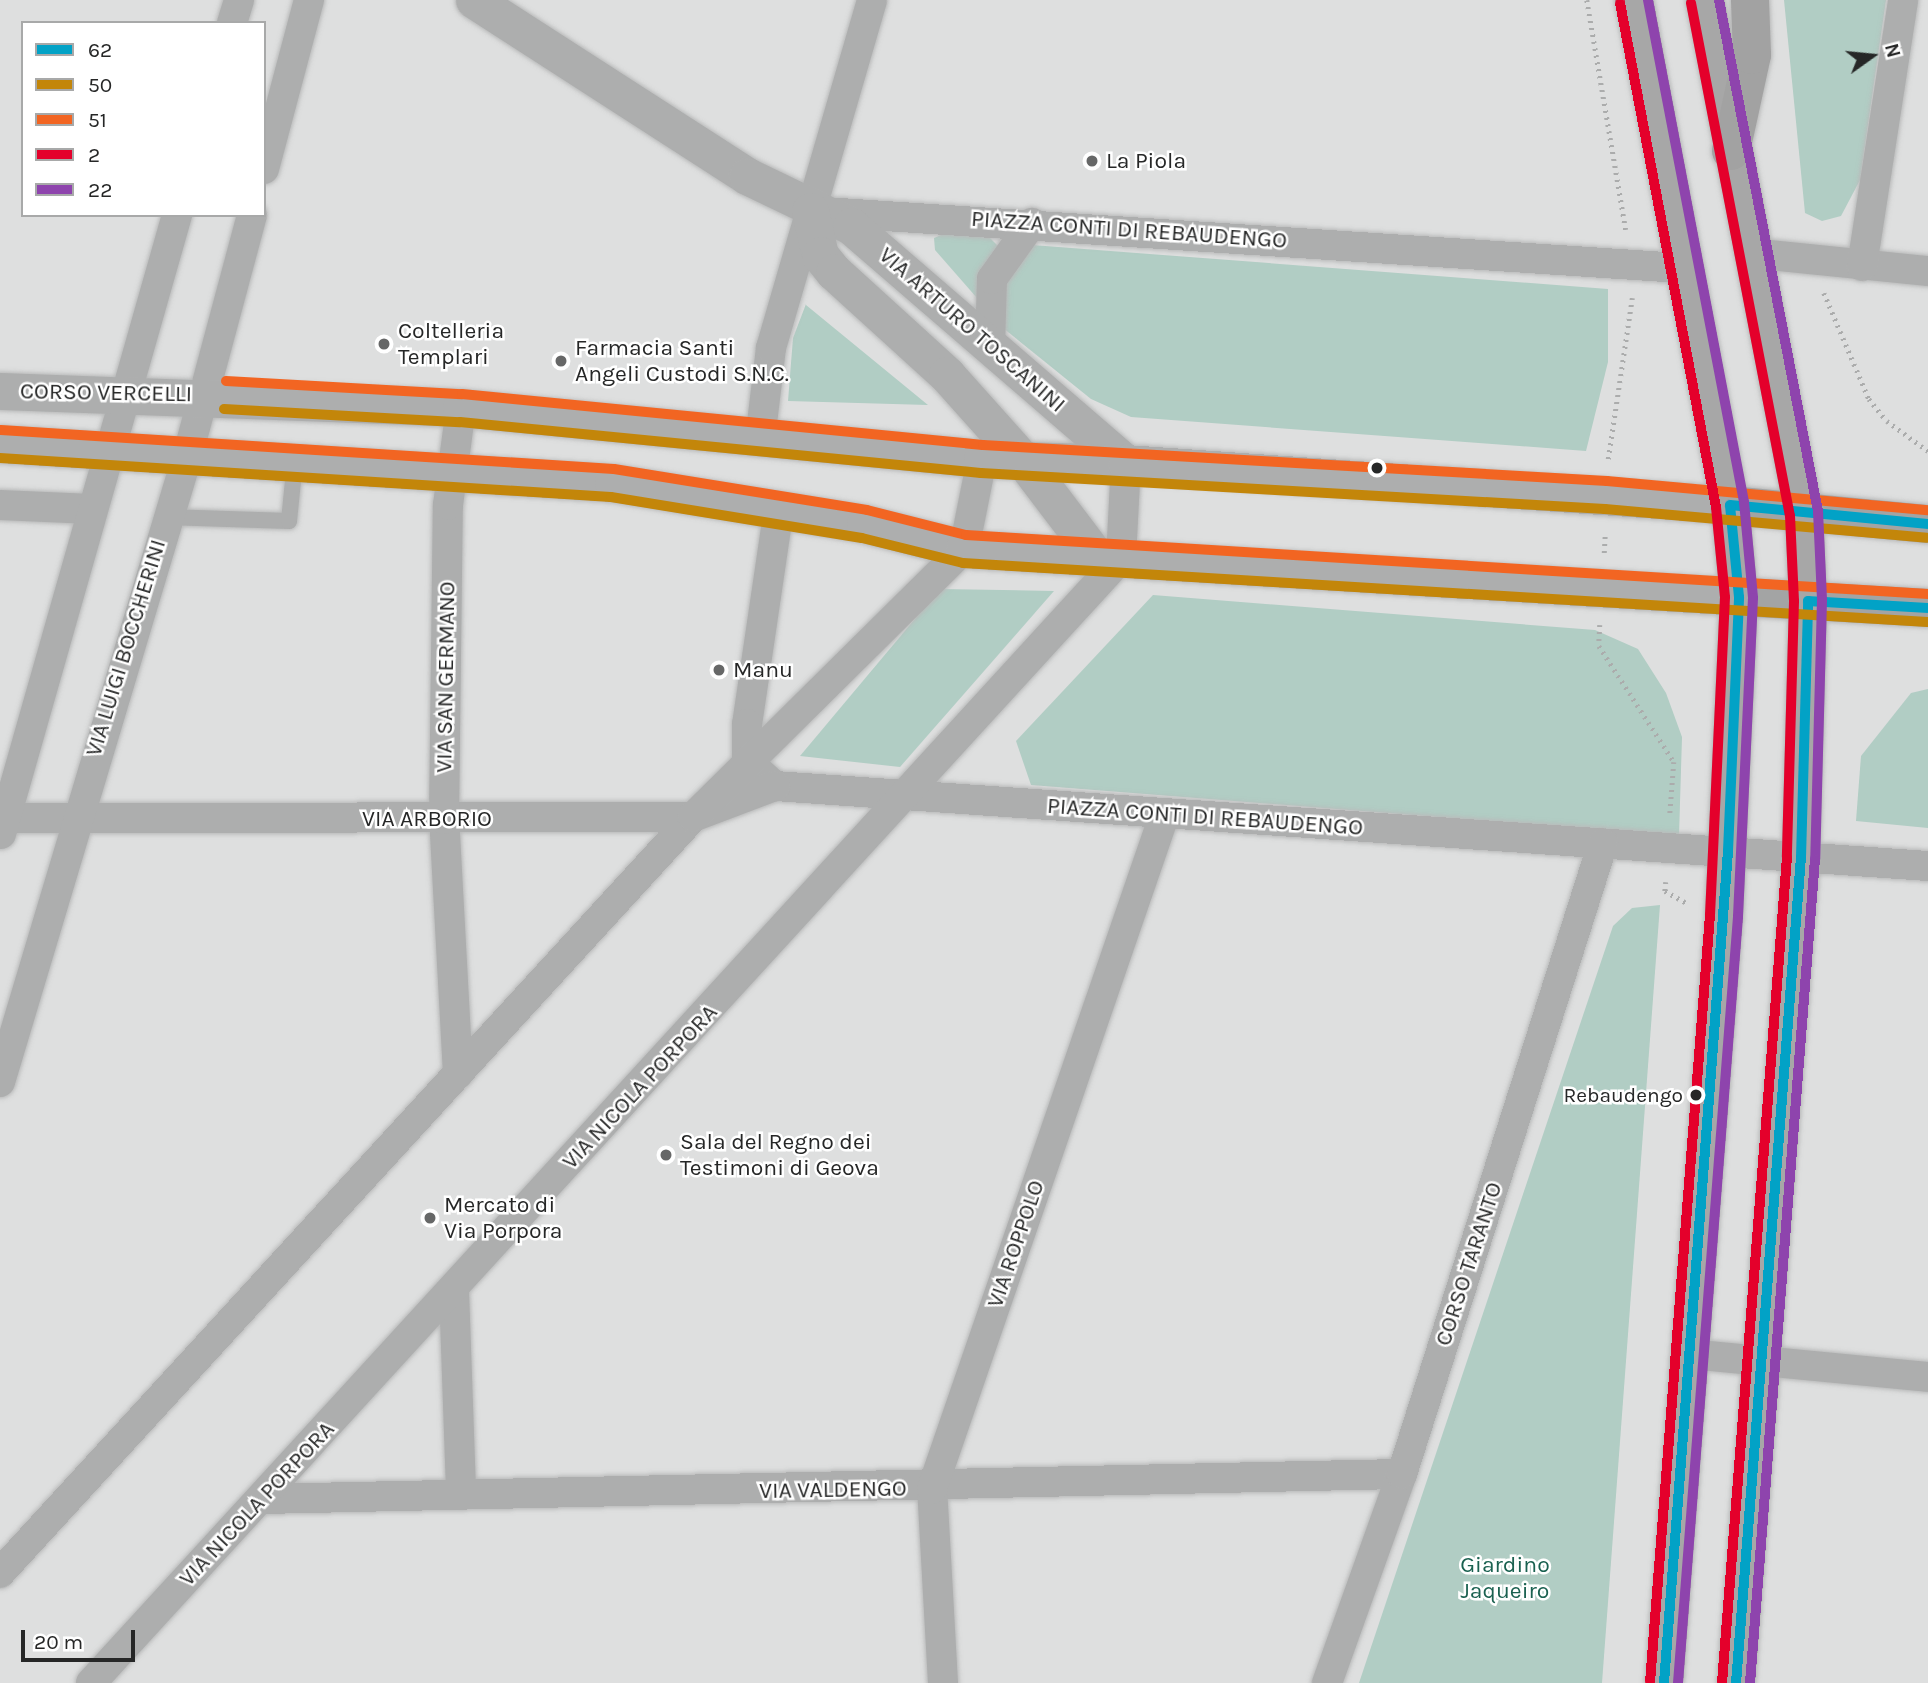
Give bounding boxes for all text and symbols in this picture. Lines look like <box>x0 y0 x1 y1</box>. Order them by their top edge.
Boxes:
legend <box>21 21 266 217</box>
north arrow <box>1837 21 1907 91</box>
text: 62 <box>88 38 112 62</box>
text: N <box>1880 41 1905 60</box>
text: 50 <box>88 73 112 97</box>
text: 51 <box>88 108 107 132</box>
text: 2 <box>88 143 100 167</box>
place label: La Piola <box>1106 147 1186 175</box>
marker: La Piola <box>1084 153 1100 169</box>
text: 22 <box>88 178 112 202</box>
street label: PIAZZA CONTI DI REBAUDENGO <box>970 205 1288 255</box>
street label: VIA ARTURO TOSCANINI <box>873 241 1071 419</box>
place label: Coltelleria Templari <box>398 317 504 371</box>
place label: Farmacia Santi Angeli Custodi S.N.C. <box>575 334 789 388</box>
marker: Coltelleria Templari <box>376 336 392 352</box>
marker: Farmacia Santi Angeli Custodi S.N.C. <box>553 353 569 369</box>
street label: CORSO VERCELLI <box>20 378 192 408</box>
unlabelled marker <box>1370 461 1384 475</box>
street label: VIA LUIGI BOCCHERINI <box>80 536 172 760</box>
street label: VIA SAN GERMANO <box>431 581 461 773</box>
place label: Manu <box>733 656 793 684</box>
marker: Manu <box>711 662 727 678</box>
street label: PIAZZA CONTI DI REBAUDENGO <box>1046 792 1364 842</box>
street label: VIA ARBORIO <box>362 805 492 833</box>
street label: VIA NICOLA PORPORA <box>557 999 723 1175</box>
place label: Rebaudengo <box>1563 1082 1683 1108</box>
marker: Rebaudengo <box>1689 1088 1703 1102</box>
place label: Sala del Regno dei Testimoni di Geova <box>680 1128 879 1182</box>
marker: Sala del Regno dei Testimoni di Geova <box>658 1147 674 1163</box>
street label: VIA ROPPOLO <box>981 1177 1051 1311</box>
street label: CORSO TARANTO <box>1430 1179 1508 1349</box>
place label: Mercato di Via Porpora <box>444 1191 563 1245</box>
marker: Mercato di Via Porpora <box>422 1210 438 1226</box>
street label: VIA NICOLA PORPORA <box>174 1416 340 1592</box>
street label: VIA VALDENGO <box>759 1475 907 1505</box>
park label: Giardino Jaqueiro <box>1460 1551 1550 1605</box>
scale bar <box>24 1616 138 1660</box>
text: 20 m <box>34 1630 83 1654</box>

